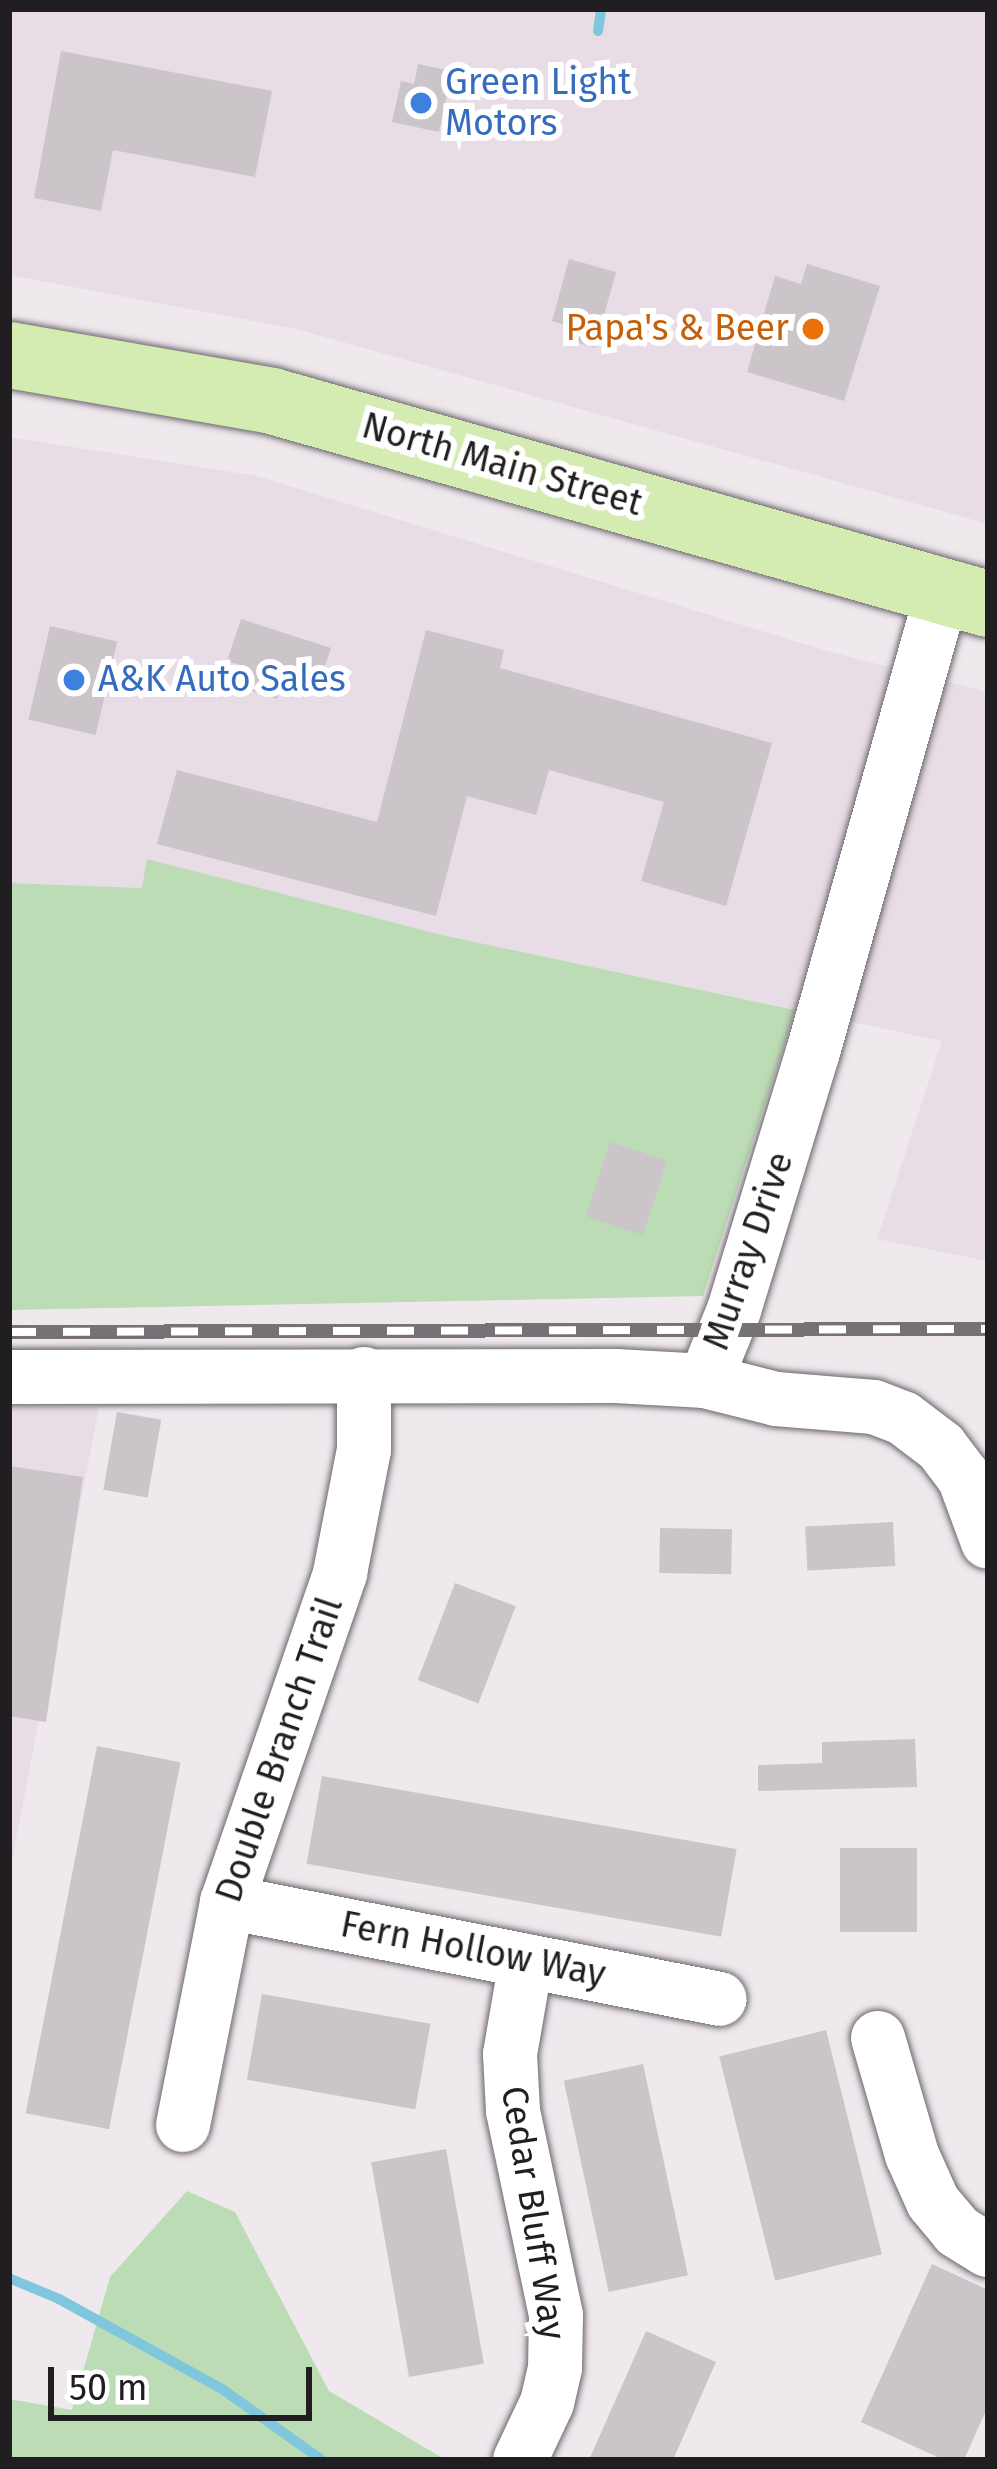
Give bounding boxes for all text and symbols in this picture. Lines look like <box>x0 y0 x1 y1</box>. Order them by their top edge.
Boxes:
place label: Green Light Motors <box>445 60 631 145</box>
marker: Green Light Motors <box>408 90 434 116</box>
place label: Papa's & Beer <box>566 307 789 351</box>
marker: Papa's & Beer <box>800 316 826 342</box>
street label: North Main Street <box>357 404 647 526</box>
place label: A&K Auto Sales <box>98 658 346 702</box>
marker: A&K Auto Sales <box>61 667 87 693</box>
street label: Murray Drive <box>695 1146 803 1356</box>
street label: Double Branch Trail <box>208 1592 352 1908</box>
street label: Fern Hollow Way <box>337 1903 609 1997</box>
street label: Cedar Bluff Way <box>492 2083 574 2343</box>
scale bar <box>54 2343 318 2417</box>
text: 50 m <box>69 2366 148 2410</box>

